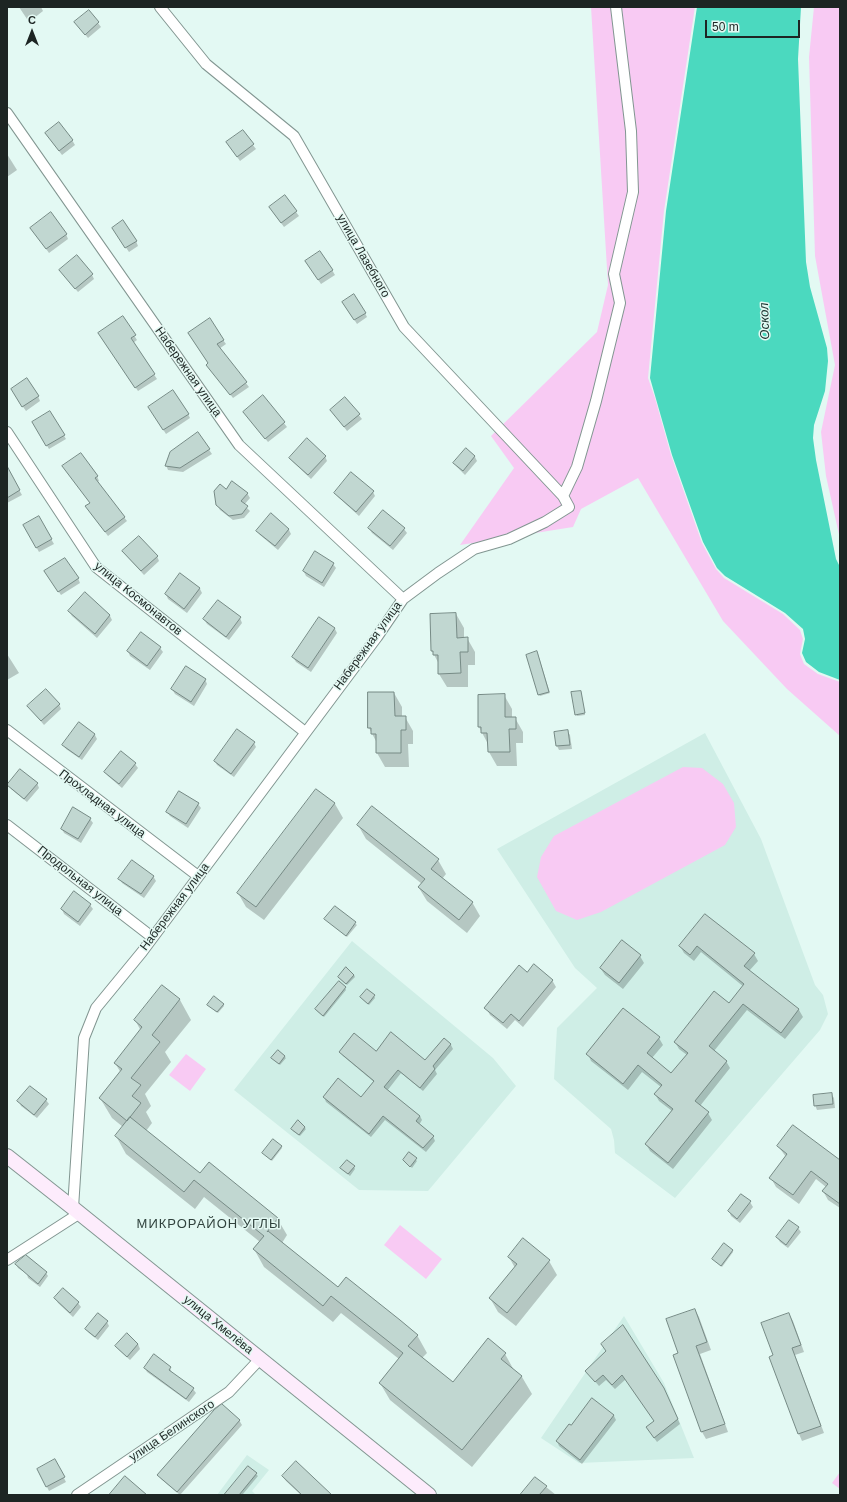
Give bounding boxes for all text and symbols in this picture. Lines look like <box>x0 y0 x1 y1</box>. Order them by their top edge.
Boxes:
north arrow <box>12 12 52 52</box>
scale bar <box>707 12 802 38</box>
text: С <box>28 14 36 26</box>
text: 50 m <box>712 20 739 34</box>
street label: улица Лазебного <box>333 212 393 300</box>
water label: Оскол <box>757 302 773 340</box>
street label: Набережная улица <box>152 324 224 420</box>
street label: улица Космонавтов <box>91 559 185 639</box>
street label: Набережная улица <box>331 599 405 693</box>
street label: Прохладная улица <box>56 767 148 841</box>
street label: Продольная улица <box>34 843 126 919</box>
street label: Набережная улица <box>137 860 213 954</box>
district label: МИКРОРАЙОН УГЛЫ <box>137 1216 281 1232</box>
street label: улица Хмелёва <box>180 1293 256 1357</box>
street label: улица Белинского <box>127 1397 217 1465</box>

